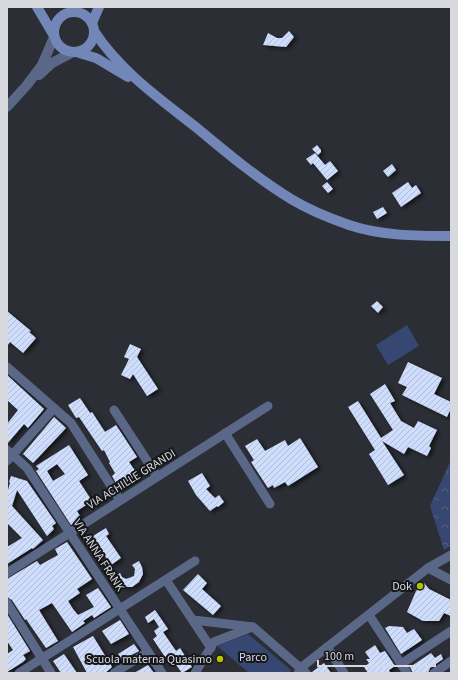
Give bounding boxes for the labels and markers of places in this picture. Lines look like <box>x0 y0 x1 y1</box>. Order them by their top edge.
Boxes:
place label: Dok <box>392 578 412 595</box>
marker: Dok <box>415 581 425 591</box>
place label: Scuola materna Quasimo <box>86 651 212 668</box>
marker: Scuola materna Quasimo <box>215 654 225 664</box>

